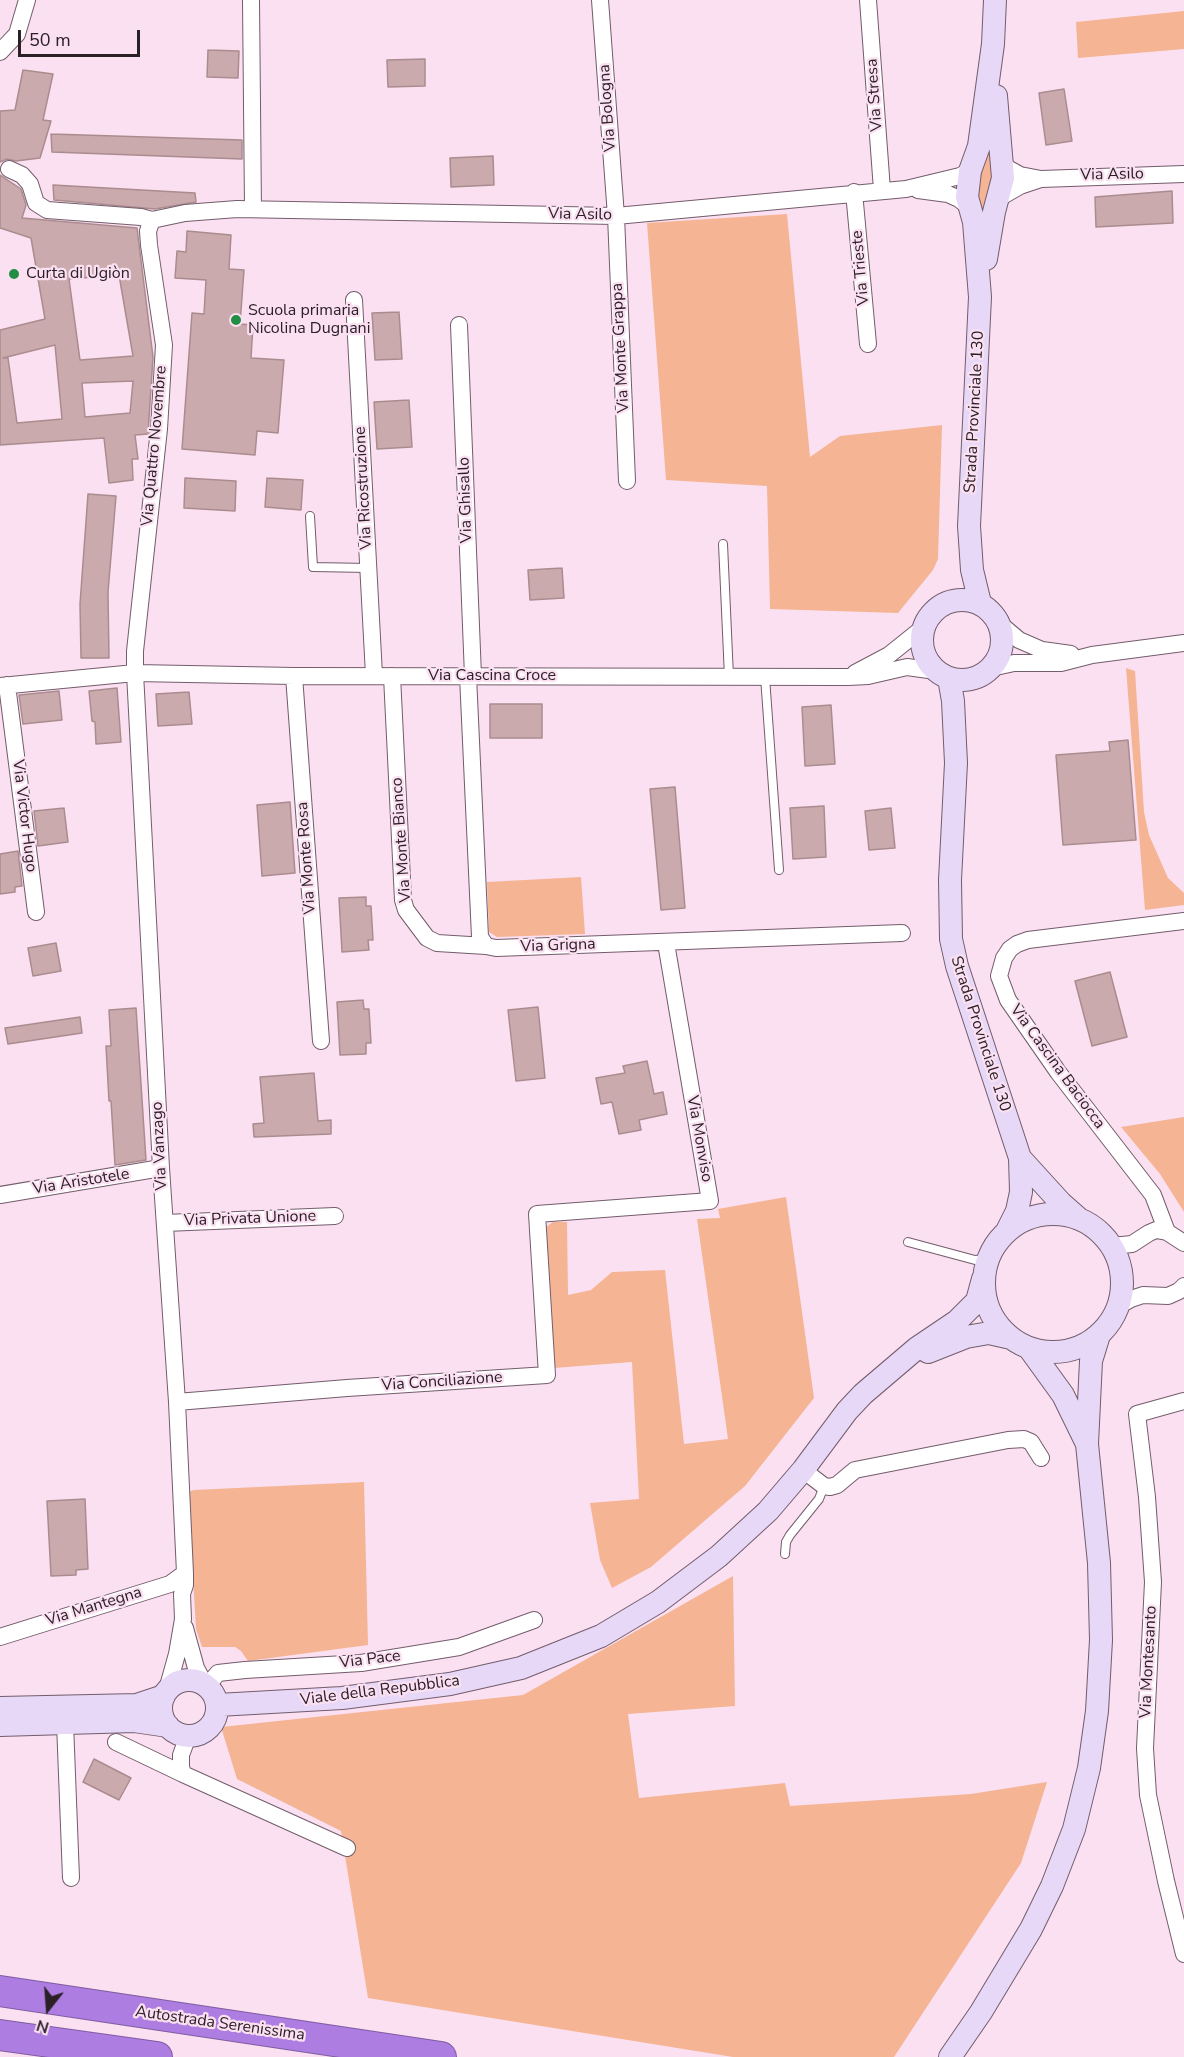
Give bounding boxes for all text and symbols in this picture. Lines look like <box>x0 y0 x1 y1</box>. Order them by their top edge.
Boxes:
scale bar <box>21 18 142 56</box>
text: 50 m <box>29 28 71 52</box>
street label: Via Stresa <box>863 58 887 132</box>
street label: Via Bologna <box>595 64 621 152</box>
street label: Via Asilo <box>1080 165 1144 185</box>
street label: Via Asilo <box>548 205 612 225</box>
street label: Via Trieste <box>848 230 874 306</box>
place label: Curta di Ugiòn <box>26 264 130 284</box>
marker: Curta di Ugiòn <box>7 267 21 281</box>
street label: Via Monte Grappa <box>608 283 634 413</box>
place label: Scuola primaria Nicolina Dugnani <box>248 301 370 339</box>
marker: Scuola primaria Nicolina Dugnani <box>229 313 243 327</box>
street label: Strada Provinciale 130 <box>961 330 989 494</box>
street label: Via Quattro Novembre <box>138 365 172 527</box>
street label: Via Ricostruzione <box>351 426 377 550</box>
street label: Via Ghisallo <box>455 457 477 543</box>
street label: Via Cascina Croce <box>428 666 556 686</box>
street label: Via Victor Hugo <box>8 759 40 873</box>
street label: Via Monte Bianco <box>388 777 416 903</box>
street label: Via Monte Rosa <box>293 801 321 915</box>
street label: Via Grigna <box>520 935 596 957</box>
street label: Strada Provinciale 130 <box>946 954 1014 1114</box>
street label: Via Cascina Baciocca <box>1005 1001 1109 1133</box>
street label: Via Monviso <box>682 1094 716 1184</box>
street label: Via Vanzago <box>148 1101 172 1191</box>
street label: Via Aristotele <box>31 1165 131 1199</box>
street label: Via Privata Unione <box>183 1207 317 1231</box>
street label: Via Conciliazione <box>381 1368 503 1396</box>
street label: Via Mantegna <box>44 1583 144 1631</box>
street label: Via Montesanto <box>1136 1605 1162 1719</box>
street label: Via Pace <box>338 1647 402 1673</box>
street label: Viale della Repubblica <box>299 1672 461 1710</box>
north arrow <box>18 1979 78 2039</box>
street label: Autostrada Serenissima <box>134 2003 306 2045</box>
text: N <box>34 2014 52 2038</box>

